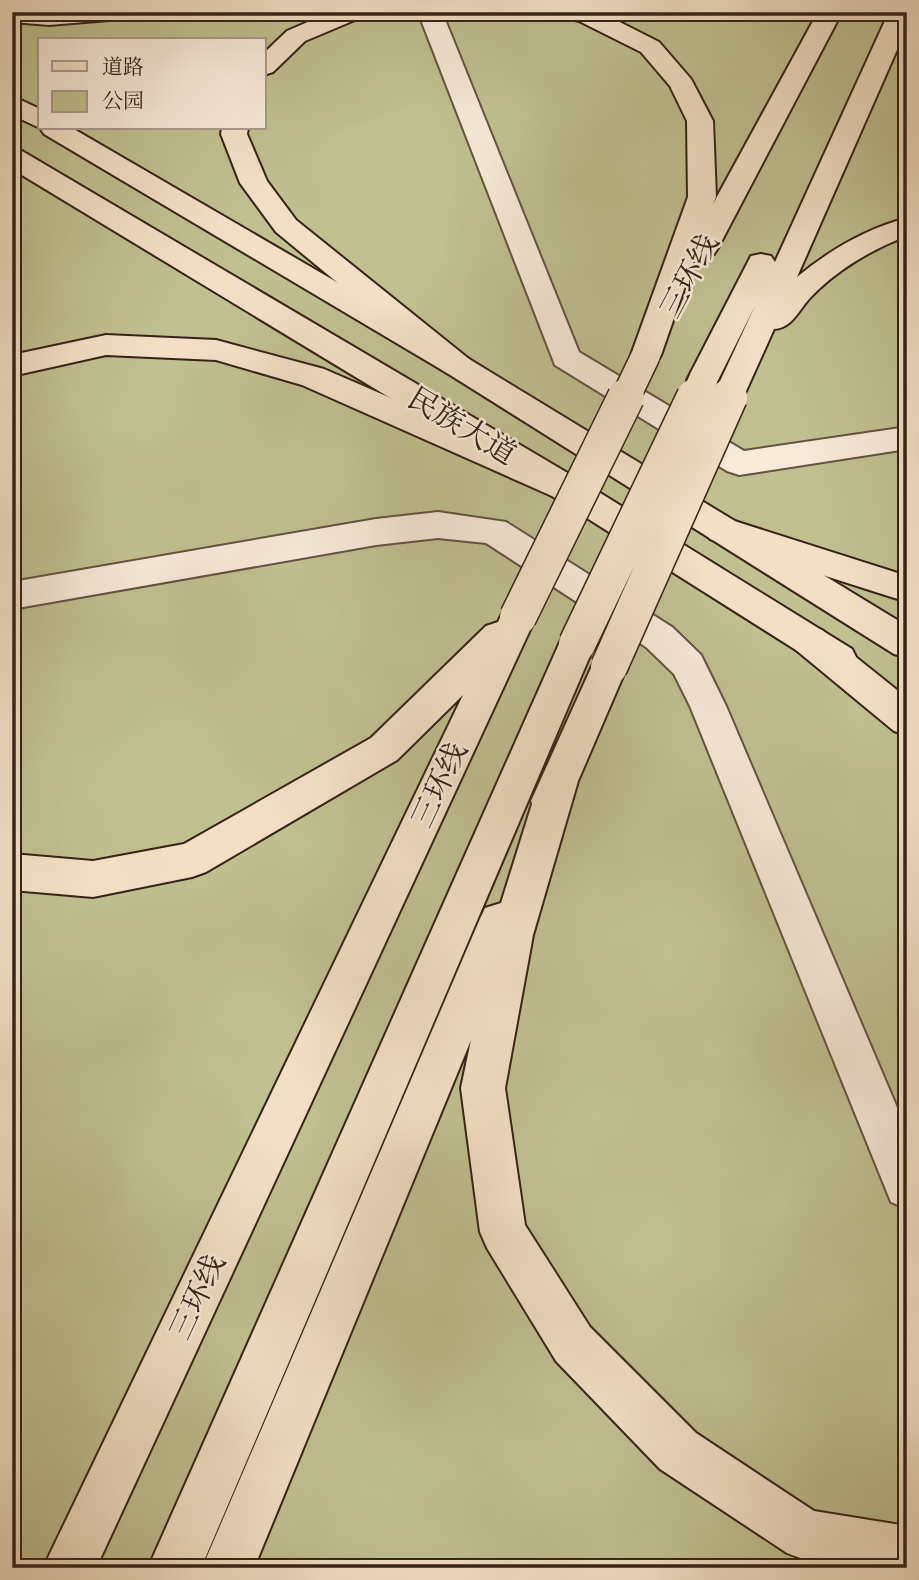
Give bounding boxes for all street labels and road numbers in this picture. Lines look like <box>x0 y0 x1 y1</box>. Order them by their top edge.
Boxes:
street label: 三环线 <box>651 227 731 327</box>
street label: 民族大道 <box>398 379 523 477</box>
street label: 三环线 <box>403 736 480 836</box>
street label: 三环线 <box>161 1248 238 1348</box>

